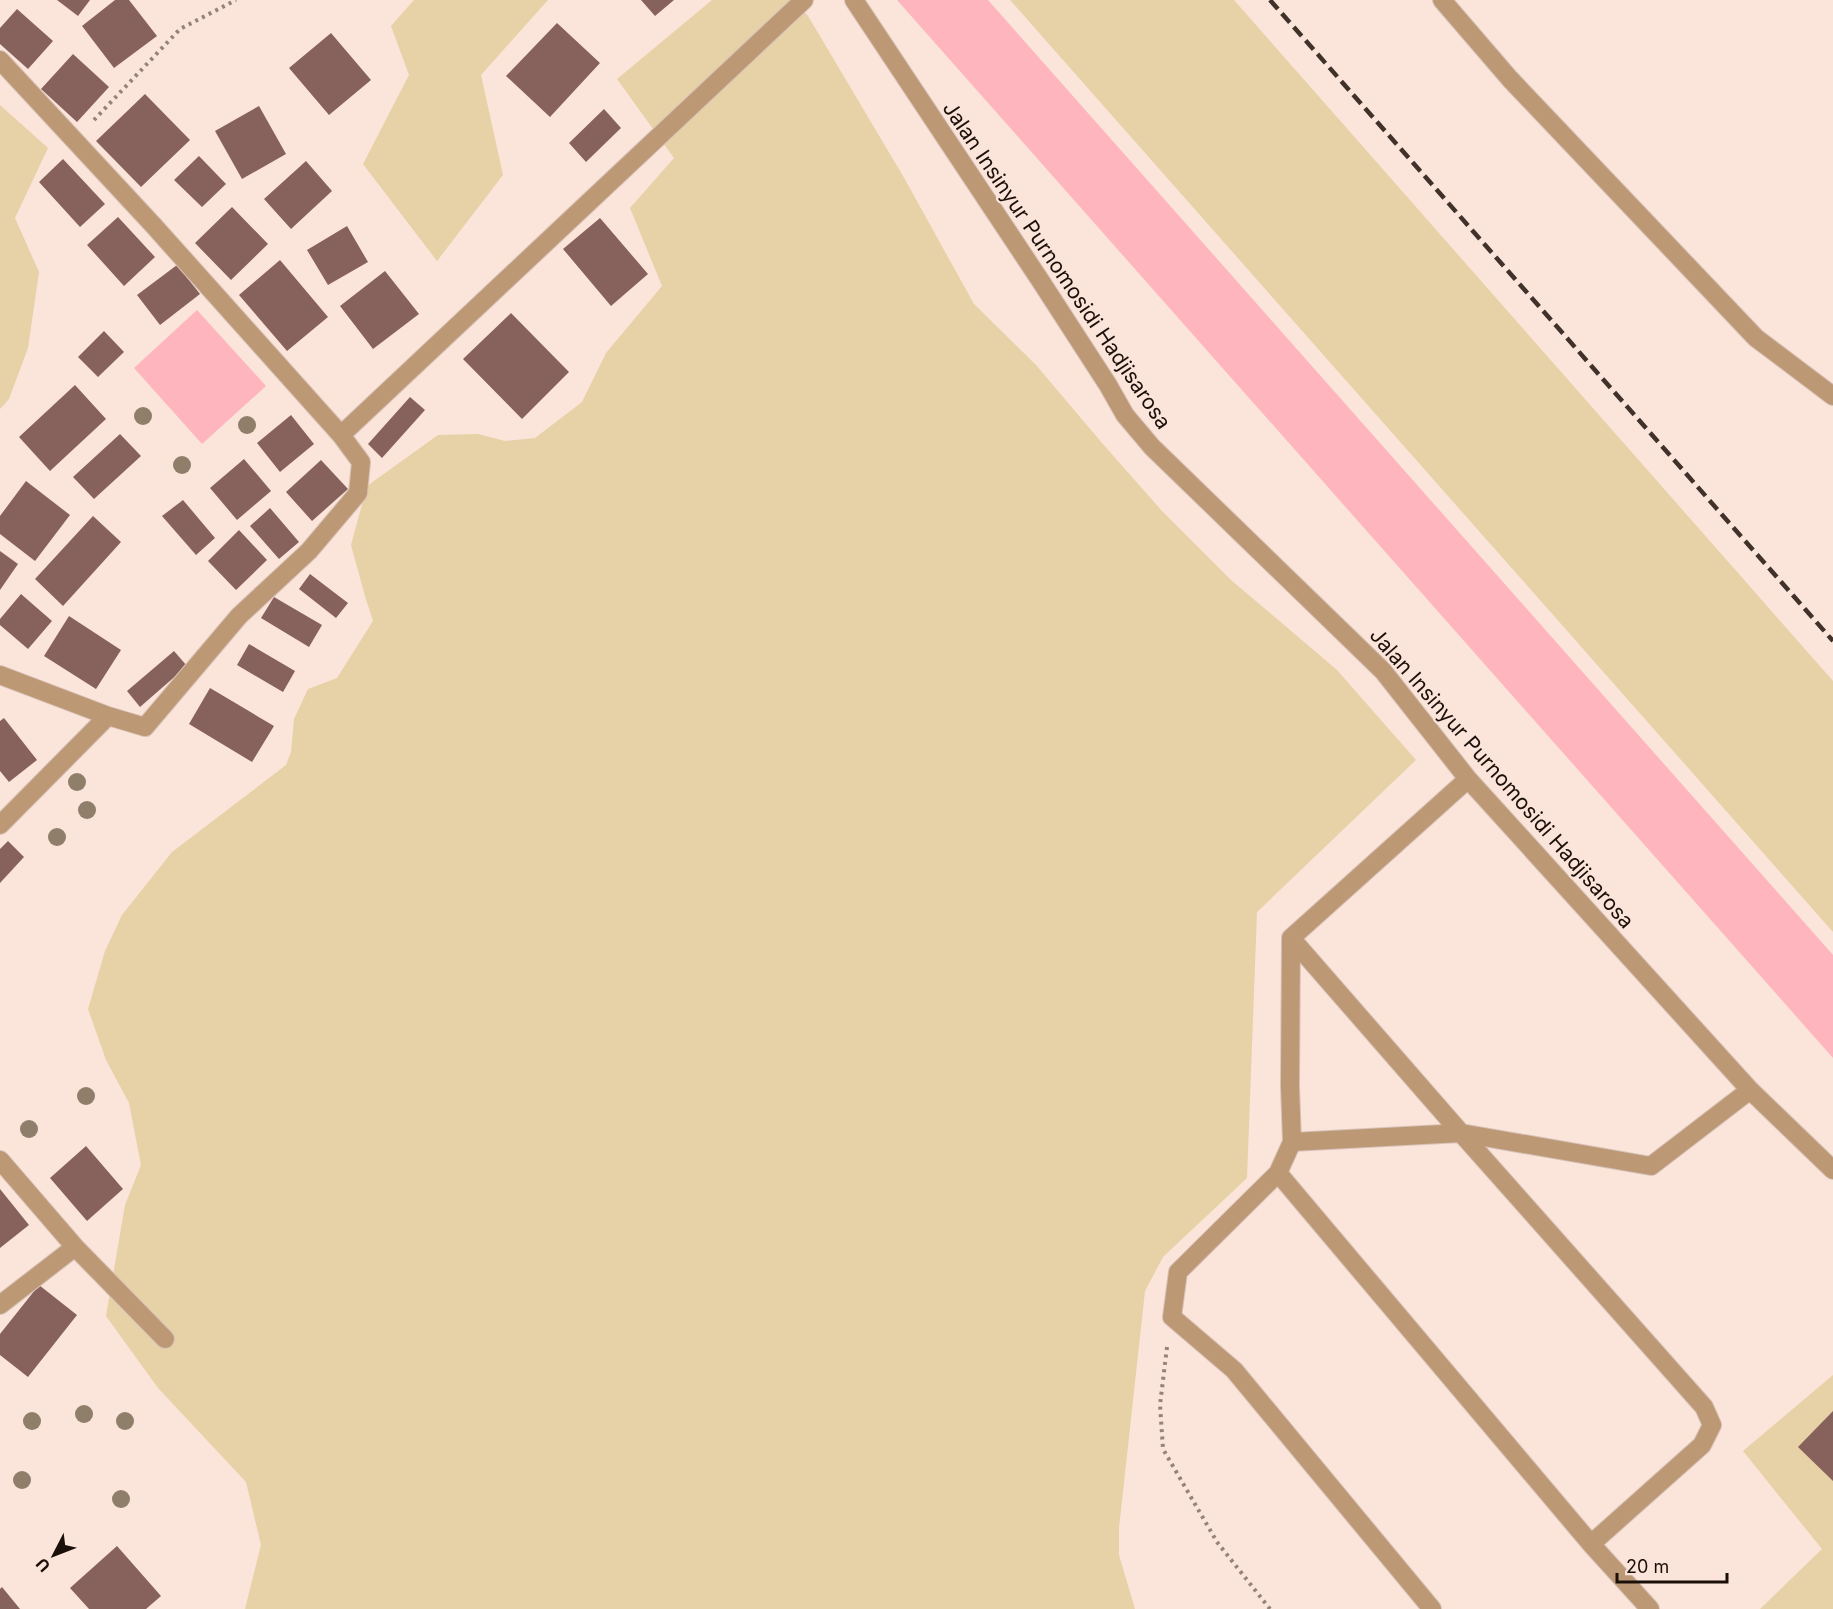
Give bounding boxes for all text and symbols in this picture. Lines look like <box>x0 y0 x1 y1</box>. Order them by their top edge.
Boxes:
street label: Jalan Insinyur Purnomosidi Hadjisarosa <box>938 96 1176 434</box>
street label: Jalan Insinyur Purnomosidi Hadjisarosa <box>1365 623 1639 933</box>
north arrow <box>24 1525 84 1585</box>
scale bar <box>1617 1546 1726 1584</box>
text: U <box>32 1554 54 1576</box>
text: 20 m <box>1626 1556 1669 1577</box>

